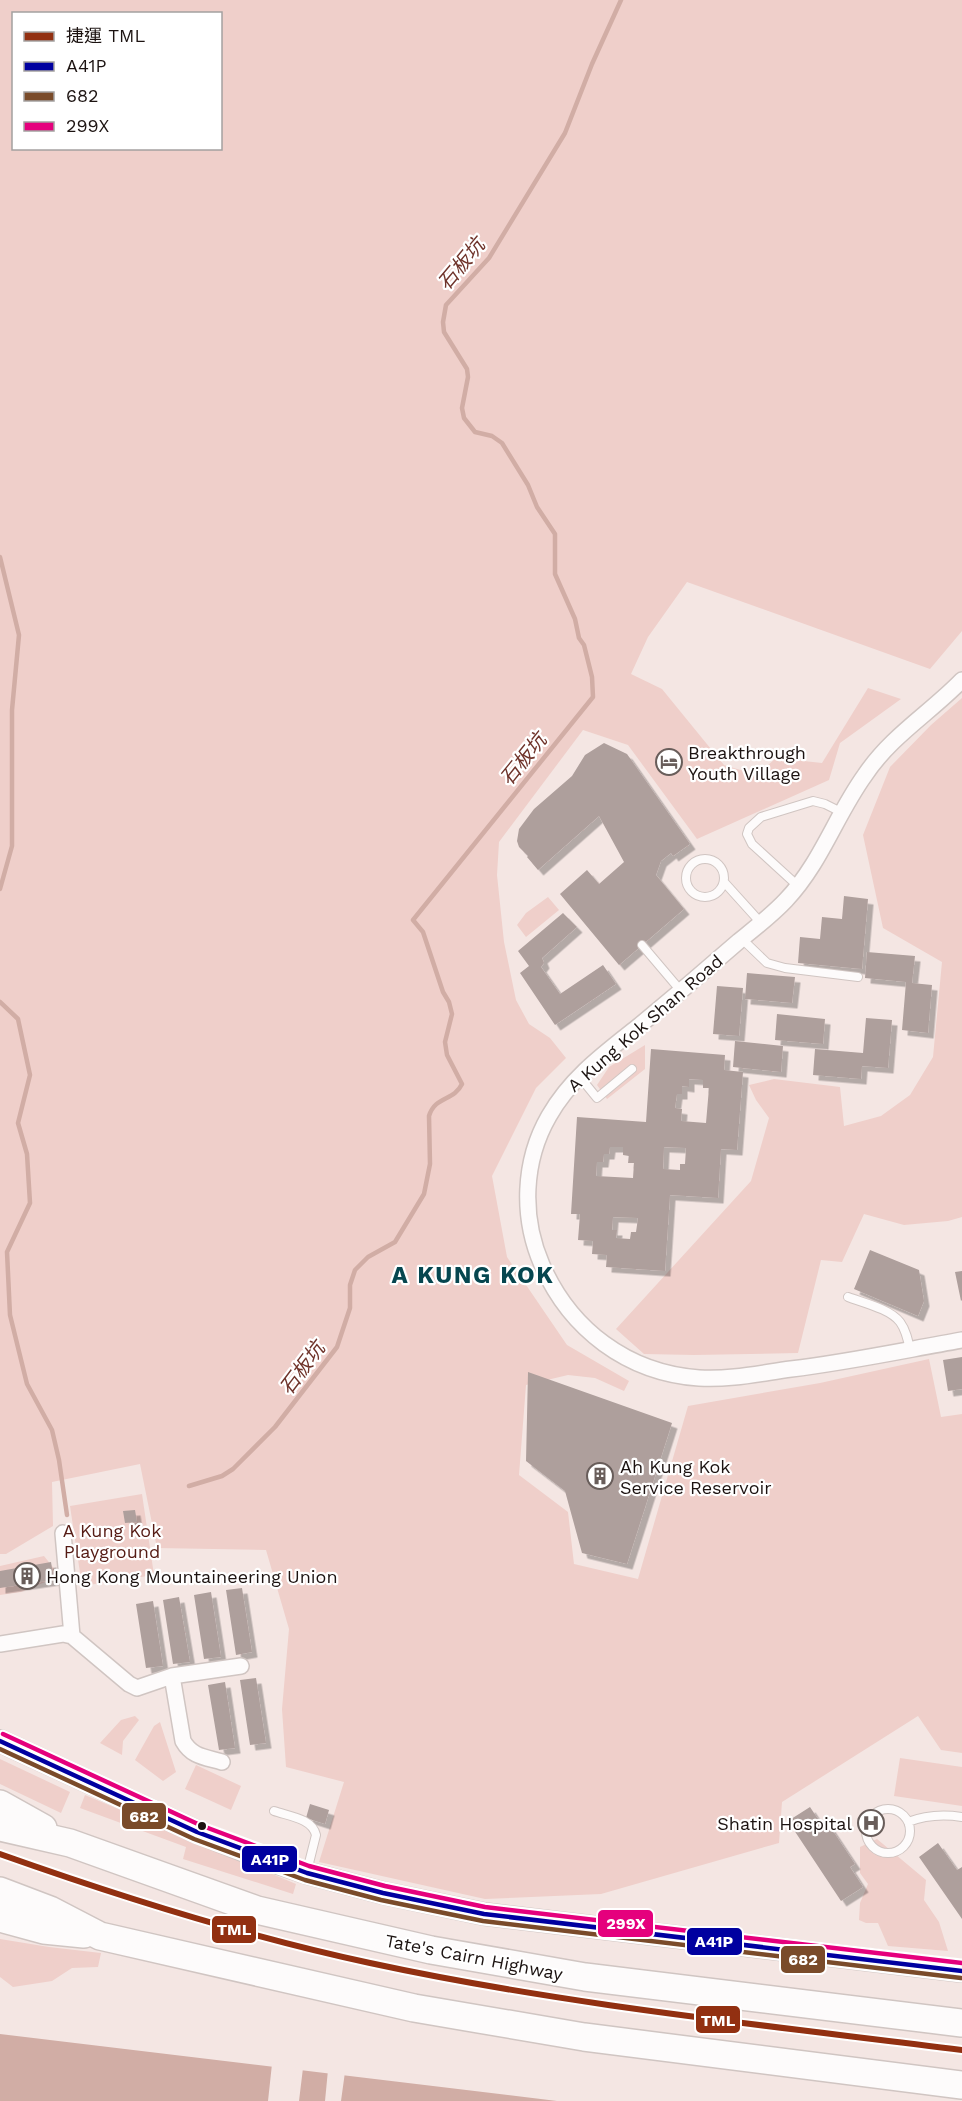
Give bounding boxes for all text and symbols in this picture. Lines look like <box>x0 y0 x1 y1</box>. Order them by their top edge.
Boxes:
legend <box>12 12 222 150</box>
text: 捷運 TML <box>66 25 145 46</box>
text: A41P <box>66 55 107 76</box>
text: 682 <box>66 85 99 106</box>
text: 299X <box>66 115 110 136</box>
water label: 石板坑 <box>433 231 491 295</box>
water label: 石板坑 <box>495 726 553 790</box>
place label: Breakthrough Youth Village <box>688 742 806 784</box>
hotel icon: Breakthrough Youth Village <box>654 747 684 777</box>
street label: A Kung Kok Shan Road <box>563 950 727 1096</box>
district label: A KUNG KOK <box>392 1261 554 1289</box>
water label: 石板坑 <box>274 1334 331 1399</box>
place label: Ah Kung Kok Service Reservoir <box>620 1456 772 1498</box>
building icon: Ah Kung Kok Service Reservoir <box>585 1461 615 1491</box>
park label: A Kung Kok Playground <box>63 1520 161 1562</box>
building icon: Hong Kong Mountaineering Union <box>12 1561 42 1591</box>
place label: Hong Kong Mountaineering Union <box>46 1566 338 1587</box>
line badge: 682 <box>121 1802 167 1830</box>
text: 682 <box>129 1807 159 1826</box>
hospital icon: Shatin Hospital <box>856 1808 886 1838</box>
place label: Shatin Hospital <box>717 1813 852 1834</box>
unlabelled marker <box>196 1820 208 1832</box>
line badge: A41P <box>241 1845 298 1873</box>
text: A41P <box>251 1850 289 1869</box>
line badge: 299X <box>597 1909 654 1938</box>
text: 299X <box>606 1914 646 1933</box>
line badge: TML <box>211 1915 257 1944</box>
text: TML <box>217 1920 252 1939</box>
line badge: A41P <box>686 1927 743 1956</box>
street label: Tate's Cairn Highway <box>383 1929 565 1985</box>
text: A41P <box>695 1932 733 1951</box>
line badge: 682 <box>780 1945 826 1974</box>
text: 682 <box>788 1950 818 1969</box>
line badge: TML <box>695 2005 741 2034</box>
text: TML <box>701 2011 736 2030</box>

